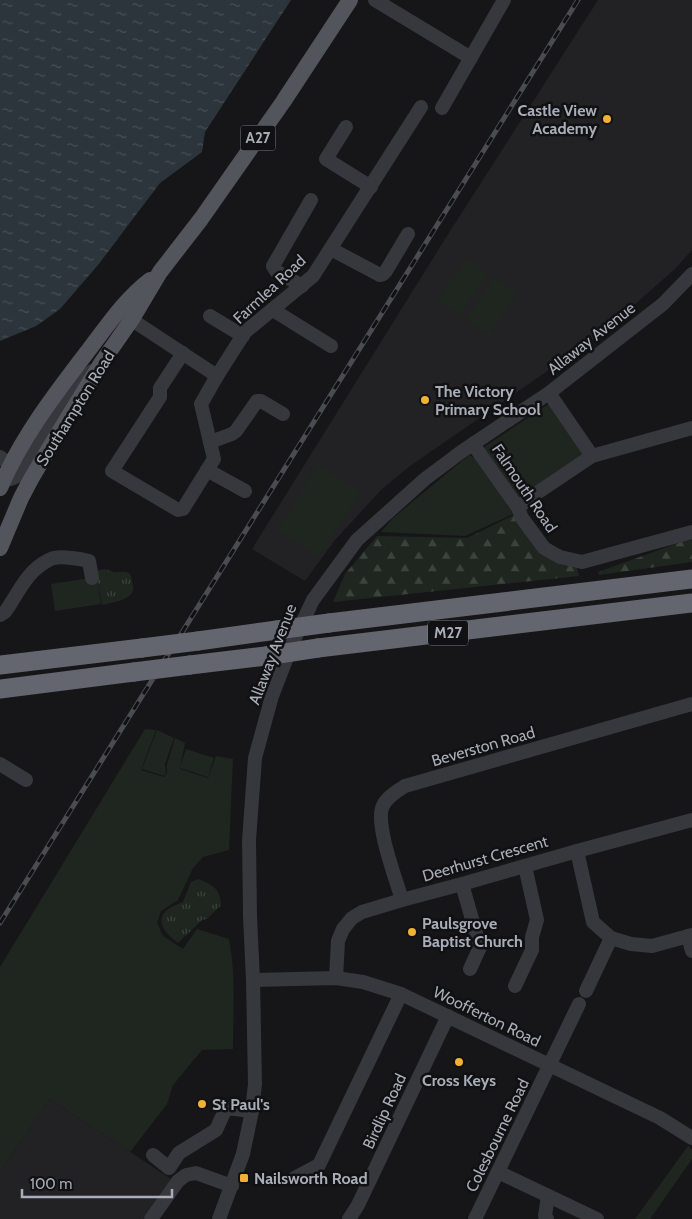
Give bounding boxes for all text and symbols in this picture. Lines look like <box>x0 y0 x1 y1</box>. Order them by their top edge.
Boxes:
place label: Castle View Academy <box>518 101 597 138</box>
marker: Castle View Academy <box>601 113 613 125</box>
road number: A27 <box>240 126 276 150</box>
street label: Farmlea Road <box>229 251 310 328</box>
street label: Allaway Avenue <box>544 298 639 379</box>
street label: Southampton Road <box>32 347 119 469</box>
place label: The Victory Primary School <box>435 382 541 419</box>
marker: The Victory Primary School <box>419 394 431 406</box>
street label: Falmouth Road <box>488 440 561 536</box>
street label: Allaway Avenue <box>245 601 300 707</box>
road number: M27 <box>428 620 468 646</box>
street label: Beverston Road <box>429 723 537 770</box>
street label: Deerhurst Crescent <box>420 831 551 885</box>
place label: Paulsgrove Baptist Church <box>422 914 523 951</box>
marker: Paulsgrove Baptist Church <box>406 926 418 938</box>
street label: Woofferton Road <box>430 982 544 1051</box>
marker: Cross Keys <box>453 1056 465 1068</box>
street label: Birdlip Road <box>359 1071 410 1152</box>
place label: Cross Keys <box>422 1071 496 1090</box>
street label: Colesbourne Road <box>462 1076 533 1195</box>
place label: St Paul's <box>212 1095 270 1114</box>
marker: St Paul's <box>196 1098 208 1110</box>
scale bar <box>22 1166 172 1198</box>
place label: Nailsworth Road <box>254 1169 368 1188</box>
marker: Nailsworth Road <box>238 1172 250 1184</box>
text: 100 m <box>30 1175 72 1193</box>

